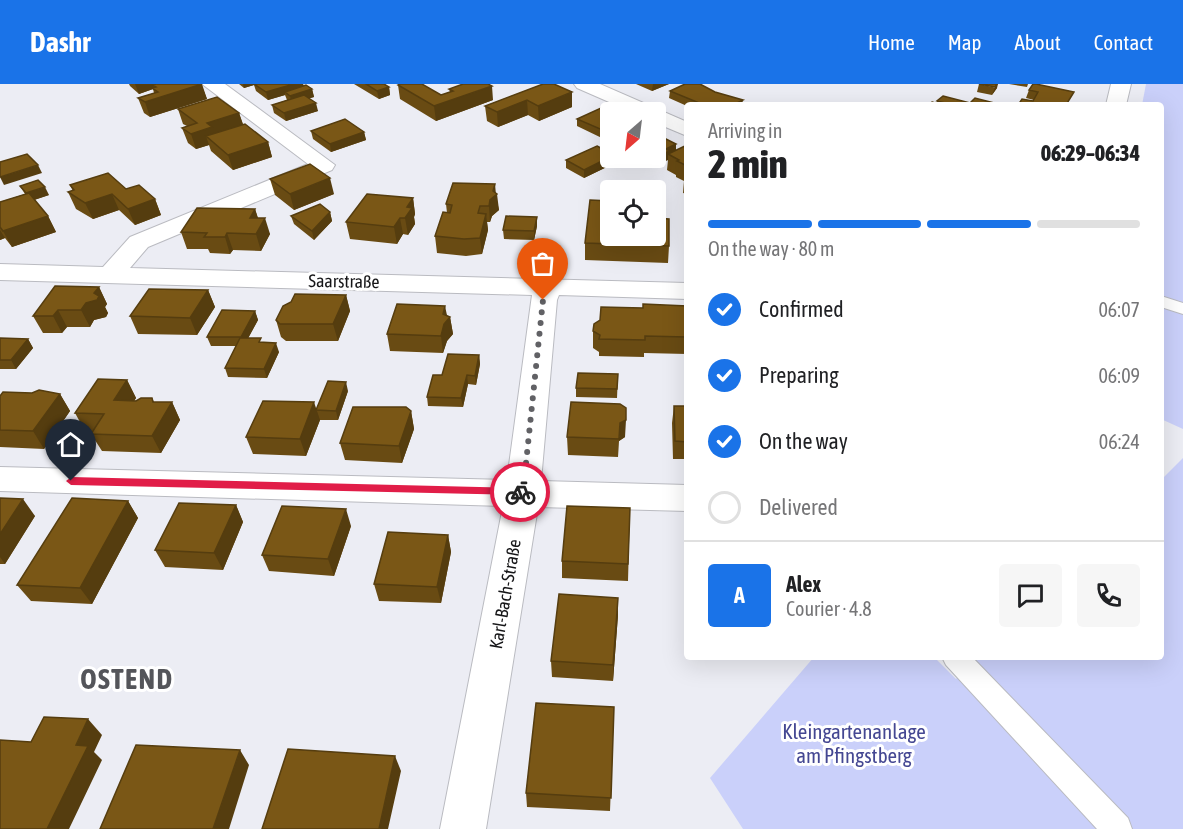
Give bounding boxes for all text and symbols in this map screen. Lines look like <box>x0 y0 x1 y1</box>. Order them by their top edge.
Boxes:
text: Dashr <box>30 26 90 58</box>
text: Home <box>868 30 915 54</box>
text: Map <box>948 30 982 54</box>
text: About <box>1015 30 1061 54</box>
text: Contact <box>1094 30 1153 54</box>
north arrow <box>600 102 666 168</box>
map controls <box>600 102 666 246</box>
text: Arriving in <box>708 119 782 142</box>
text: 06:29–06:34 <box>1041 140 1140 166</box>
text: 2 min <box>708 142 788 186</box>
button: locate <box>600 180 666 246</box>
text: On the way · 80 m <box>708 237 834 260</box>
pin <box>517 238 568 300</box>
icon: bag <box>526 247 559 280</box>
street label: Saarstraße <box>308 270 380 292</box>
icon: check <box>708 293 741 326</box>
text: Confirmed <box>759 296 844 322</box>
text: 06:07 <box>1098 298 1140 321</box>
icon: check <box>708 359 741 392</box>
text: Preparing <box>759 362 839 388</box>
text: 06:09 <box>1098 364 1140 387</box>
pin <box>45 419 96 481</box>
icon: check <box>708 425 741 458</box>
icon: home <box>54 428 87 461</box>
text: On the way <box>759 428 848 454</box>
text: 06:24 <box>1099 430 1140 453</box>
courier <box>490 462 550 522</box>
icon: bike <box>504 476 537 509</box>
text: Delivered <box>759 494 838 520</box>
street label: Karl-Bach-Straße <box>485 538 525 650</box>
button: chat <box>999 564 1062 627</box>
button: phone <box>1077 564 1140 627</box>
text: Alex <box>786 571 821 597</box>
text: A <box>734 582 745 608</box>
text: Courier · 4.8 <box>786 597 872 620</box>
district label: OSTEND <box>80 663 174 695</box>
park label: Kleingartenanlage am Pfingstberg <box>782 719 926 767</box>

